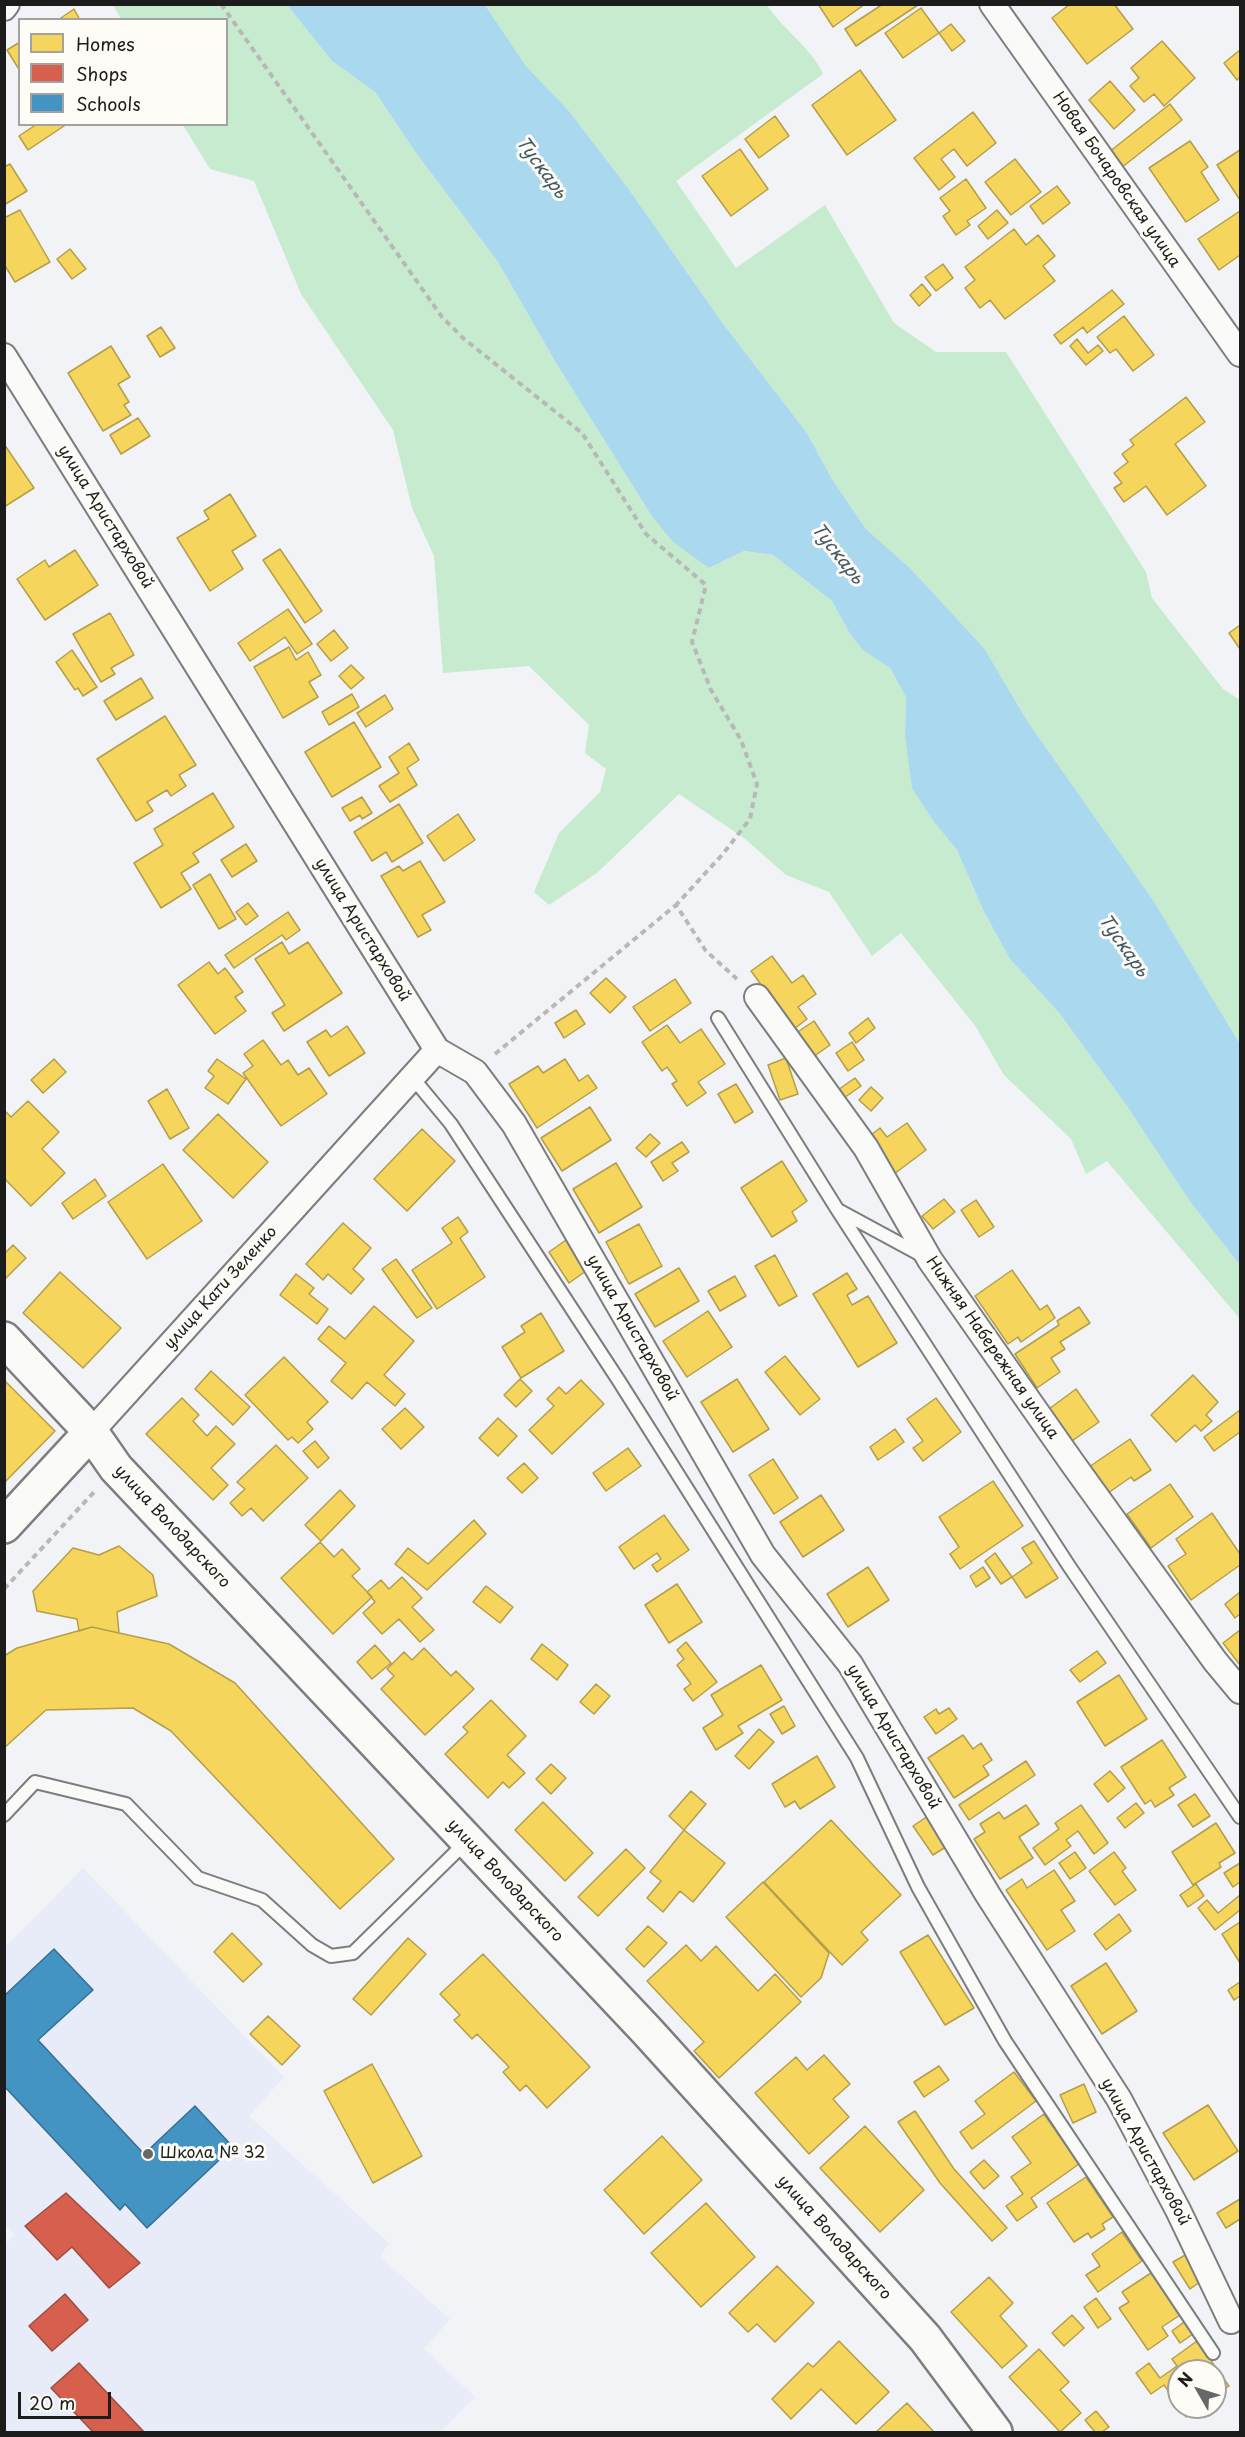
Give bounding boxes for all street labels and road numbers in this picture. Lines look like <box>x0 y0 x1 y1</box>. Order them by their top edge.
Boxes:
street label: Новая Бочаровская улица <box>1048 89 1184 271</box>
street label: улица Аристарховой <box>53 442 157 592</box>
street label: улица Аристарховой <box>310 855 414 1005</box>
street label: улица Кати Зеленко <box>161 1222 281 1354</box>
street label: улица Аристарховой <box>582 1252 682 1404</box>
street label: Нижняя Набережная улица <box>921 1253 1063 1443</box>
street label: улица Володарского <box>110 1462 234 1592</box>
street label: улица Аристарховой <box>842 1661 944 1813</box>
street label: улица Володарского <box>443 1816 567 1946</box>
street label: улица Аристарховой <box>1097 2075 1193 2229</box>
street label: улица Володарского <box>773 2172 895 2304</box>

